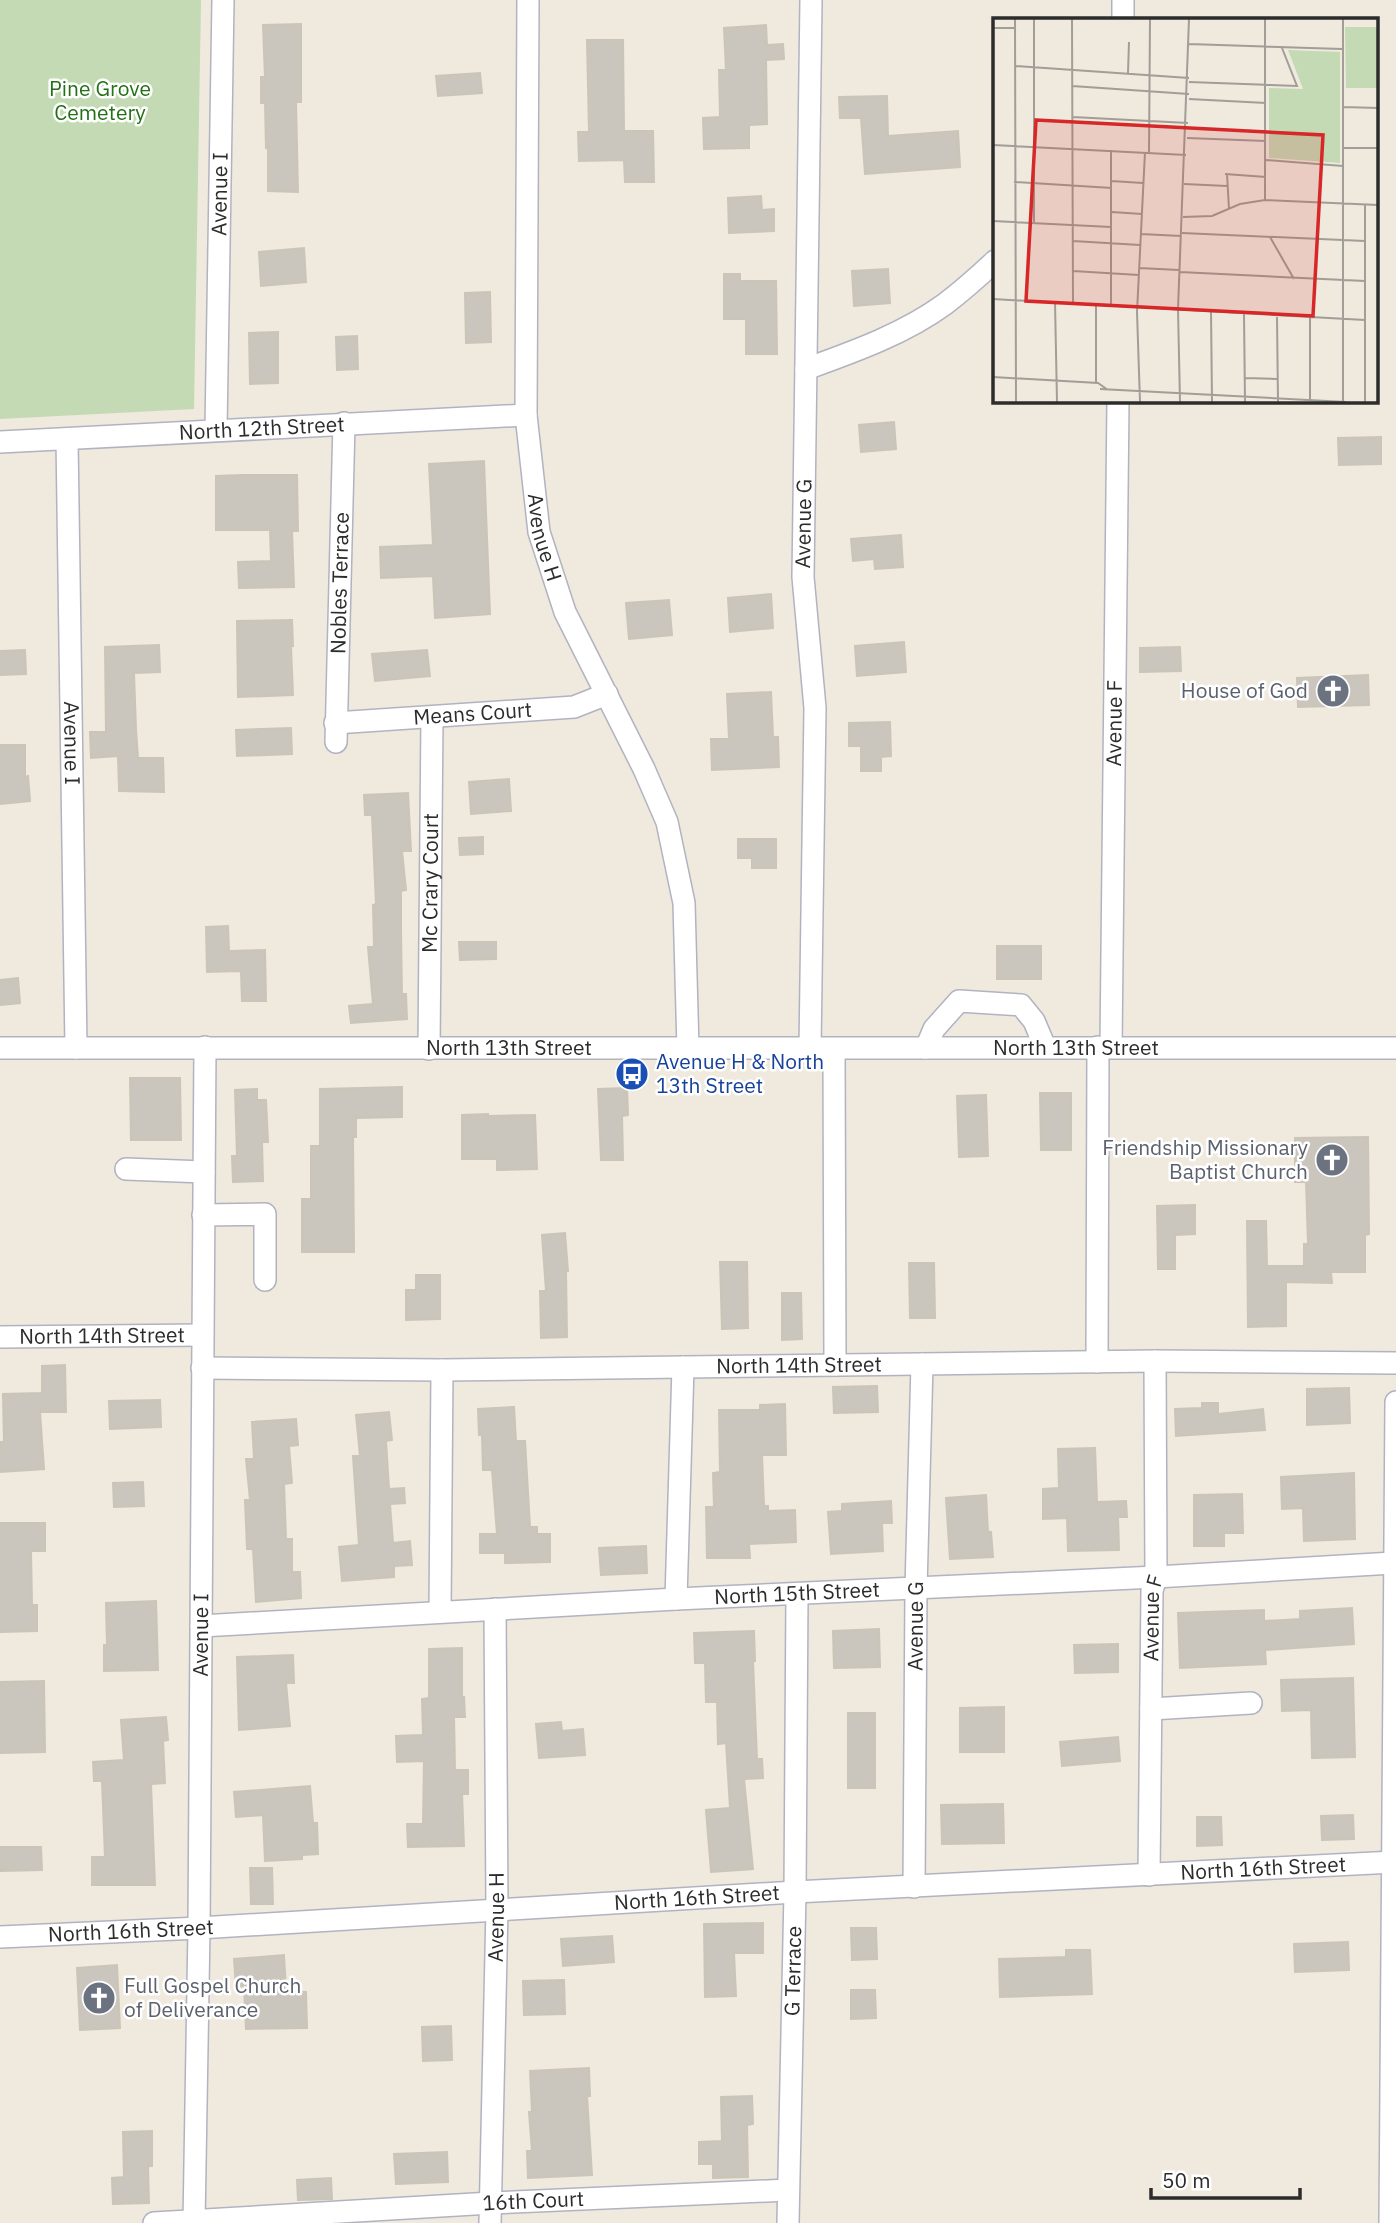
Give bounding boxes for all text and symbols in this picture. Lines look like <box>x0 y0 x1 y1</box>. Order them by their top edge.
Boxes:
inset map <box>993 18 1378 402</box>
park label: Pine Grove Cemetery <box>49 74 151 126</box>
street label: Avenue I <box>204 152 234 236</box>
street label: North 12th Street <box>178 409 345 446</box>
street label: Avenue G <box>788 479 817 569</box>
street label: Avenue H <box>522 492 569 585</box>
street label: Nobles Terrace <box>323 512 355 654</box>
church icon: House of God <box>1314 672 1352 710</box>
place label: House of God <box>1181 676 1308 704</box>
street label: Avenue F <box>1099 679 1128 767</box>
street label: Means Court <box>412 695 533 731</box>
street label: Avenue I <box>58 701 87 785</box>
street label: Mc Crary Court <box>415 813 444 953</box>
street label: North 13th Street <box>426 1033 592 1061</box>
street label: North 13th Street <box>993 1033 1159 1061</box>
place label: Avenue H & North 13th Street <box>656 1047 824 1099</box>
bus stop icon: Avenue H & North 13th Street <box>613 1055 651 1093</box>
place label: Friendship Missionary Baptist Church <box>1102 1133 1309 1185</box>
church icon: Friendship Missionary Baptist Church <box>1313 1141 1351 1179</box>
street label: North 14th Street <box>19 1320 185 1350</box>
street label: North 14th Street <box>716 1349 882 1380</box>
street label: Avenue F <box>1136 1571 1169 1662</box>
street label: North 15th Street <box>714 1575 881 1610</box>
street label: Avenue G <box>900 1581 929 1671</box>
street label: Avenue I <box>186 1593 214 1677</box>
street label: North 16th Street <box>1180 1849 1347 1886</box>
street label: Avenue H <box>481 1872 510 1962</box>
street label: North 16th Street <box>613 1878 780 1916</box>
street label: North 16th Street <box>47 1912 214 1948</box>
street label: G Terrace <box>777 1926 807 2016</box>
place label: Full Gospel Church of Deliverance <box>124 1971 301 2023</box>
church icon: Full Gospel Church of Deliverance <box>80 1979 118 2017</box>
scale bar <box>1151 2156 1300 2200</box>
text: 50 m <box>1162 2166 1211 2194</box>
street label: 16th Court <box>482 2184 585 2216</box>

